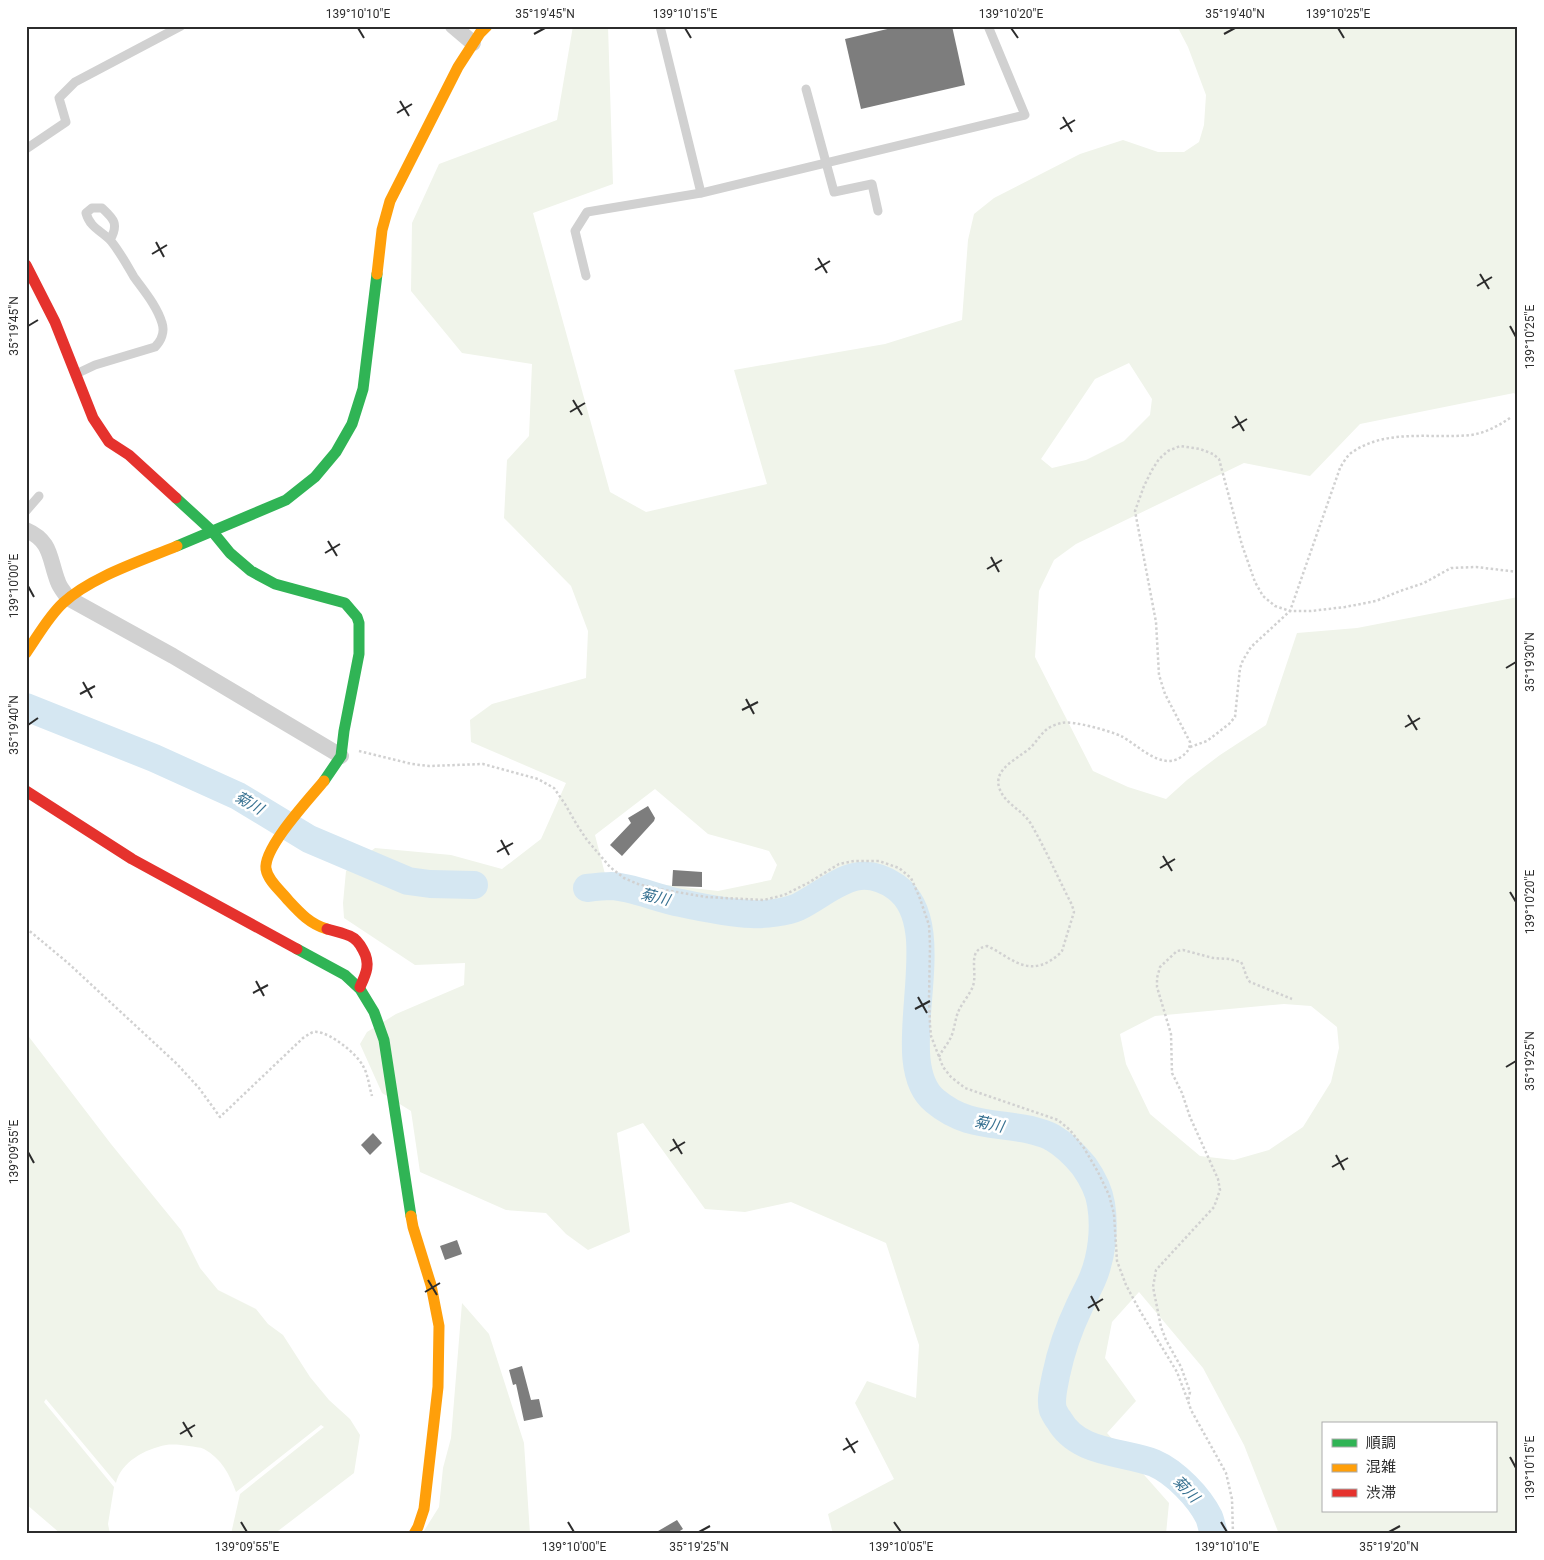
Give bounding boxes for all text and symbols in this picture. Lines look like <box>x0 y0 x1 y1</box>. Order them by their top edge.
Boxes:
text: 139°10'10"E <box>326 7 390 21</box>
text: 35°19'45"N <box>515 7 575 21</box>
text: 139°10'15"E <box>653 7 717 21</box>
text: 139°10'20"E <box>979 7 1043 21</box>
text: 35°19'40"N <box>1205 7 1265 21</box>
text: 139°10'25"E <box>1306 7 1370 21</box>
text: 35°19'45"N <box>7 296 21 356</box>
text: 139°10'25"E <box>1523 305 1537 369</box>
text: 139°10'00"E <box>7 554 21 618</box>
text: 35°19'30"N <box>1523 632 1537 692</box>
text: 35°19'40"N <box>7 695 21 755</box>
water label: 菊川 <box>232 788 268 819</box>
text: 139°10'20"E <box>1523 870 1537 934</box>
water label: 菊川 <box>638 885 674 910</box>
text: 35°19'25"N <box>1523 1031 1537 1091</box>
water label: 菊川 <box>973 1112 1007 1136</box>
text: 139°09'55"E <box>7 1120 21 1184</box>
legend <box>1322 1422 1496 1512</box>
text: 順調 <box>1366 1434 1396 1452</box>
text: 139°10'15"E <box>1523 1436 1537 1500</box>
text: 混雑 <box>1366 1458 1396 1476</box>
water label: 菊川 <box>1169 1472 1204 1507</box>
text: 渋滞 <box>1366 1484 1396 1502</box>
text: 139°09'55"E <box>215 1540 279 1554</box>
text: 139°10'00"E <box>542 1540 606 1554</box>
text: 35°19'25"N <box>669 1540 729 1554</box>
text: 139°10'05"E <box>869 1540 933 1554</box>
text: 139°10'10"E <box>1195 1540 1259 1554</box>
text: 35°19'20"N <box>1359 1540 1419 1554</box>

